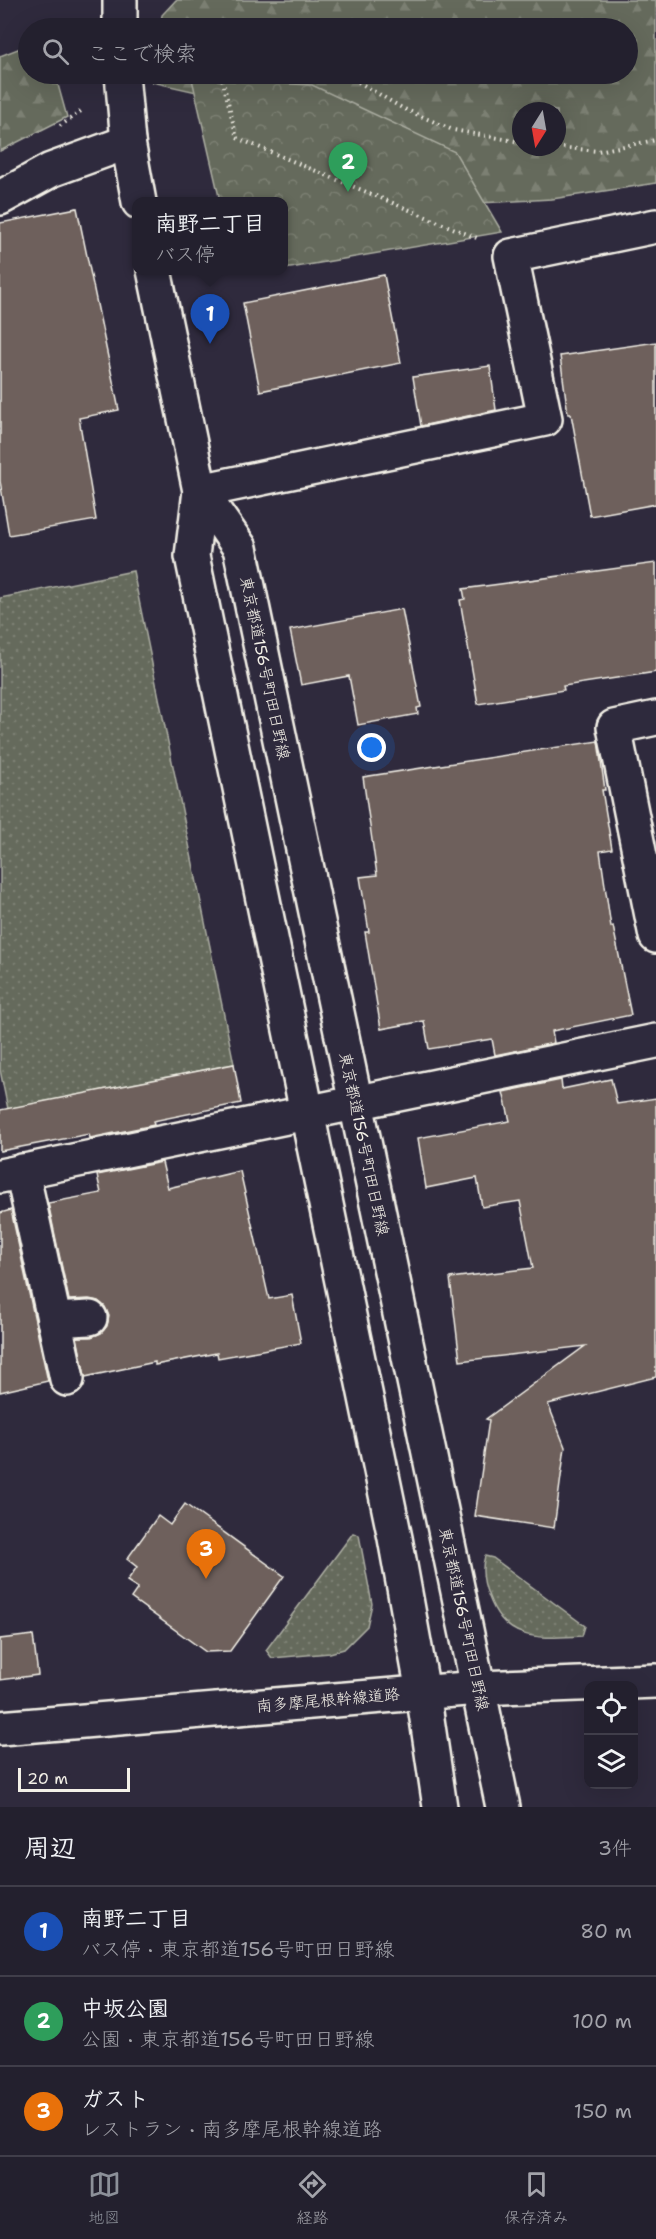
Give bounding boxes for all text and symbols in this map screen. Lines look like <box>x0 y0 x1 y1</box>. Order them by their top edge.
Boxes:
search box <box>18 18 638 84</box>
icon: search <box>39 35 72 68</box>
text: ここで検索 <box>87 39 197 68</box>
north arrow <box>512 102 566 156</box>
pin: 2 <box>328 142 368 192</box>
popup <box>132 197 288 275</box>
text: 南野二丁目 <box>155 209 265 238</box>
text: バス停 <box>155 241 215 267</box>
pin: 1 <box>190 294 230 344</box>
street label: 東京都道156号町田日野線 <box>235 574 295 762</box>
your location <box>357 733 386 762</box>
street label: 東京都道156号町田日野線 <box>334 1050 394 1238</box>
street label: 東京都道156号町田日野線 <box>434 1525 494 1713</box>
pin: 3 <box>186 1530 226 1579</box>
map controls <box>584 1681 638 1789</box>
button: locate <box>584 1681 638 1735</box>
street label: 南多摩尾根幹線道路 <box>255 1683 401 1717</box>
button: layers <box>584 1735 638 1789</box>
scale bar <box>18 1765 130 1792</box>
text: 20 m <box>27 1768 68 1789</box>
text: 周辺 <box>24 1830 76 1865</box>
text: 3件 <box>598 1835 632 1861</box>
text: 南野二丁目 <box>81 1904 191 1933</box>
text: 1 <box>39 1918 48 1944</box>
text: 80 m <box>580 1918 632 1944</box>
text: バス停 · 東京都道156号町田日野線 <box>81 1936 394 1962</box>
text: 中坂公園 <box>81 1994 169 2023</box>
text: 2 <box>37 2008 51 2034</box>
text: 100 m <box>572 2008 632 2034</box>
text: 公園 · 東京都道156号町田日野線 <box>81 2026 374 2052</box>
text: ガスト <box>81 2084 149 2113</box>
text: 3 <box>37 2098 51 2124</box>
text: 150 m <box>574 2098 632 2124</box>
text: レストラン · 南多摩尾根幹線道路 <box>81 2116 382 2142</box>
tab: 地図 <box>88 2168 121 2228</box>
tab: 経路 <box>296 2168 329 2228</box>
tab: 保存済み <box>504 2168 568 2228</box>

